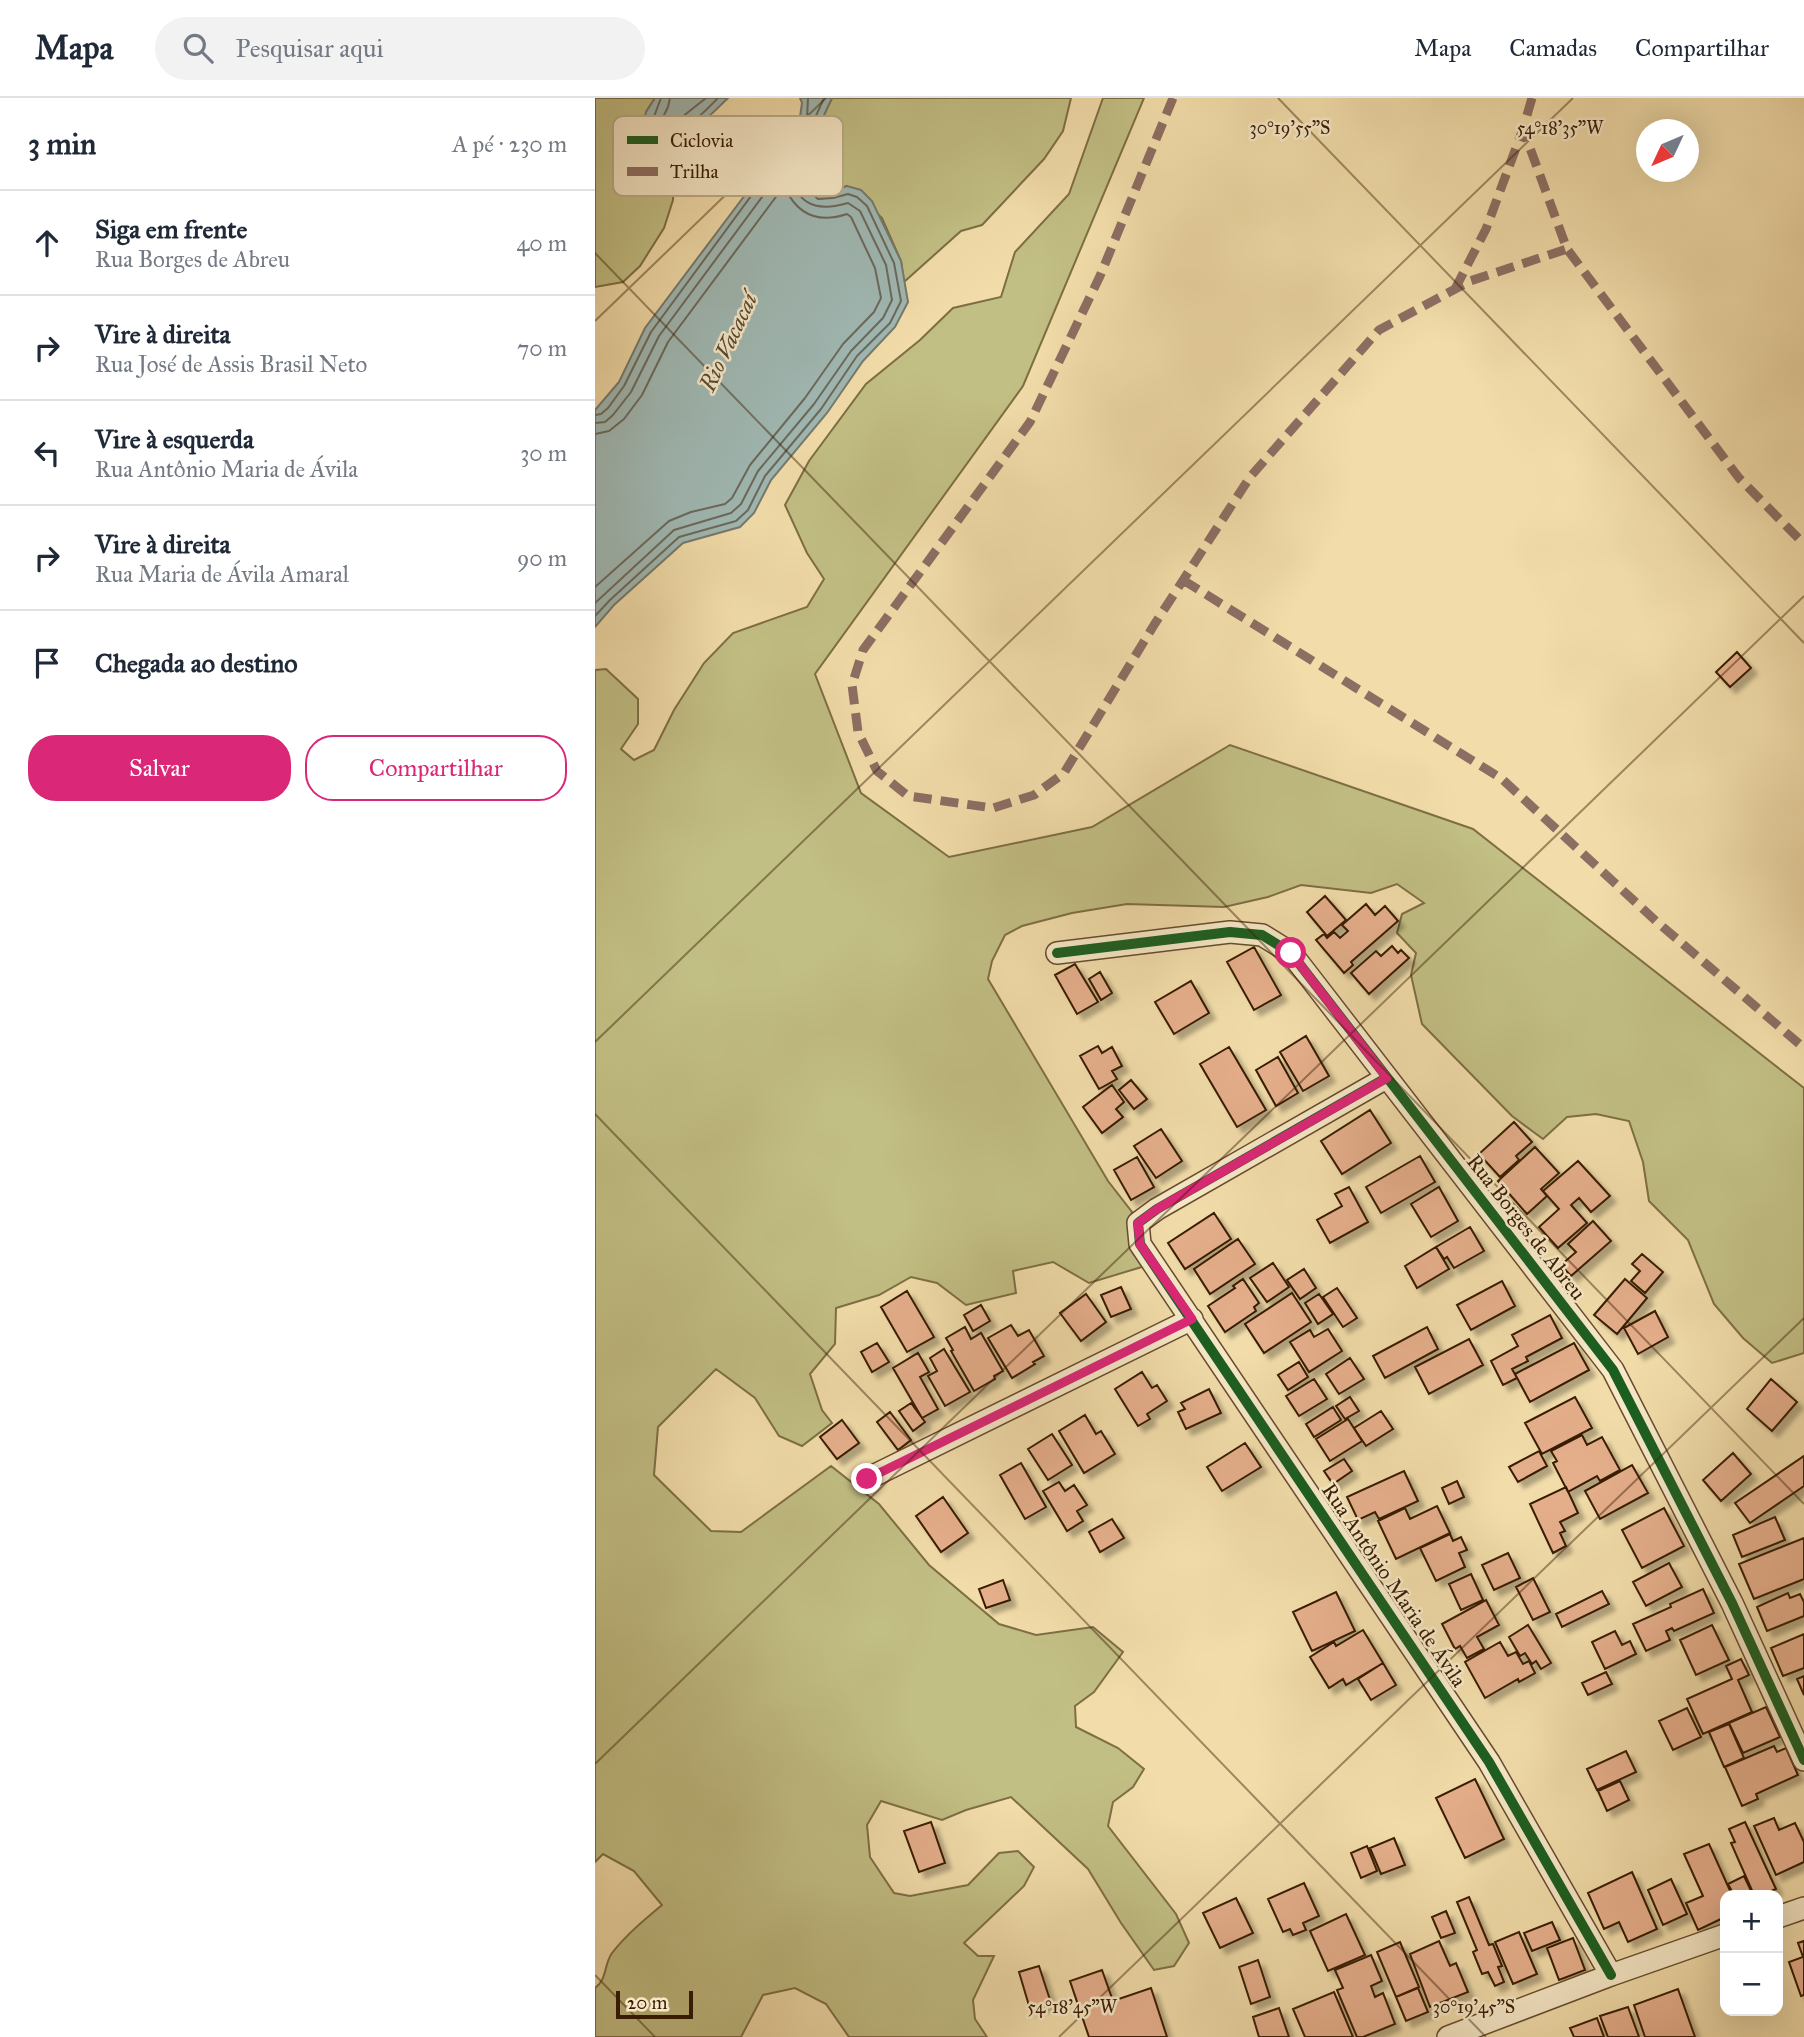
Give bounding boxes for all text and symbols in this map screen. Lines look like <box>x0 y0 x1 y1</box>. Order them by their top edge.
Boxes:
search box <box>155 17 645 80</box>
text: Mapa <box>35 28 113 68</box>
icon: search <box>179 29 217 67</box>
text: Pesquisar aqui <box>235 32 384 64</box>
text: Mapa <box>1414 33 1471 63</box>
text: Camadas <box>1509 33 1597 63</box>
text: Compartilhar <box>1635 33 1769 63</box>
legend <box>613 116 843 196</box>
text: 30°19'55"S <box>1250 117 1330 139</box>
text: 54°18'35"W <box>1517 117 1604 139</box>
north arrow <box>1636 119 1699 182</box>
text: 3 min <box>28 126 96 162</box>
text: Ciclovia <box>670 129 734 152</box>
text: A pé · 230 m <box>452 130 567 158</box>
text: Trilha <box>670 160 720 183</box>
text: Siga em frente <box>95 213 247 245</box>
icon: ahead <box>28 224 66 262</box>
text: 40 m <box>517 229 567 257</box>
text: Rua Borges de Abreu <box>95 245 290 273</box>
water label: Rio Vacacaí <box>693 285 765 397</box>
text: Vire à direita <box>95 318 231 350</box>
icon: right <box>28 329 66 367</box>
text: 70 m <box>517 334 567 362</box>
text: Rua José de Assis Brasil Neto <box>95 350 367 378</box>
text: Vire à esquerda <box>95 423 254 455</box>
icon: left <box>28 434 66 472</box>
text: 30 m <box>520 439 567 467</box>
text: Rua Antônio Maria de Ávila <box>95 455 358 483</box>
text: Vire à direita <box>95 528 231 560</box>
icon: right <box>28 539 66 577</box>
text: 90 m <box>517 544 567 572</box>
text: Rua Maria de Ávila Amaral <box>95 560 349 588</box>
icon: arrive <box>28 644 66 682</box>
text: Chegada ao destino <box>95 647 298 679</box>
button: Salvar <box>28 735 291 801</box>
button: Compartilhar <box>305 735 567 801</box>
route start <box>1275 937 1306 968</box>
street label: Rua Borges de Abreu <box>1461 1149 1591 1305</box>
route end <box>851 1463 882 1494</box>
street label: Rua Antônio Maria de Ávila <box>1316 1478 1472 1692</box>
map controls <box>1720 1890 1783 2016</box>
button: + <box>1720 1890 1783 1953</box>
button: − <box>1720 1953 1783 2016</box>
scale bar <box>616 1988 693 2020</box>
text: 20 m <box>627 1991 668 2014</box>
text: 54°18'45"W <box>1027 1996 1118 2018</box>
text: 30°19'45"S <box>1433 1996 1515 2018</box>

